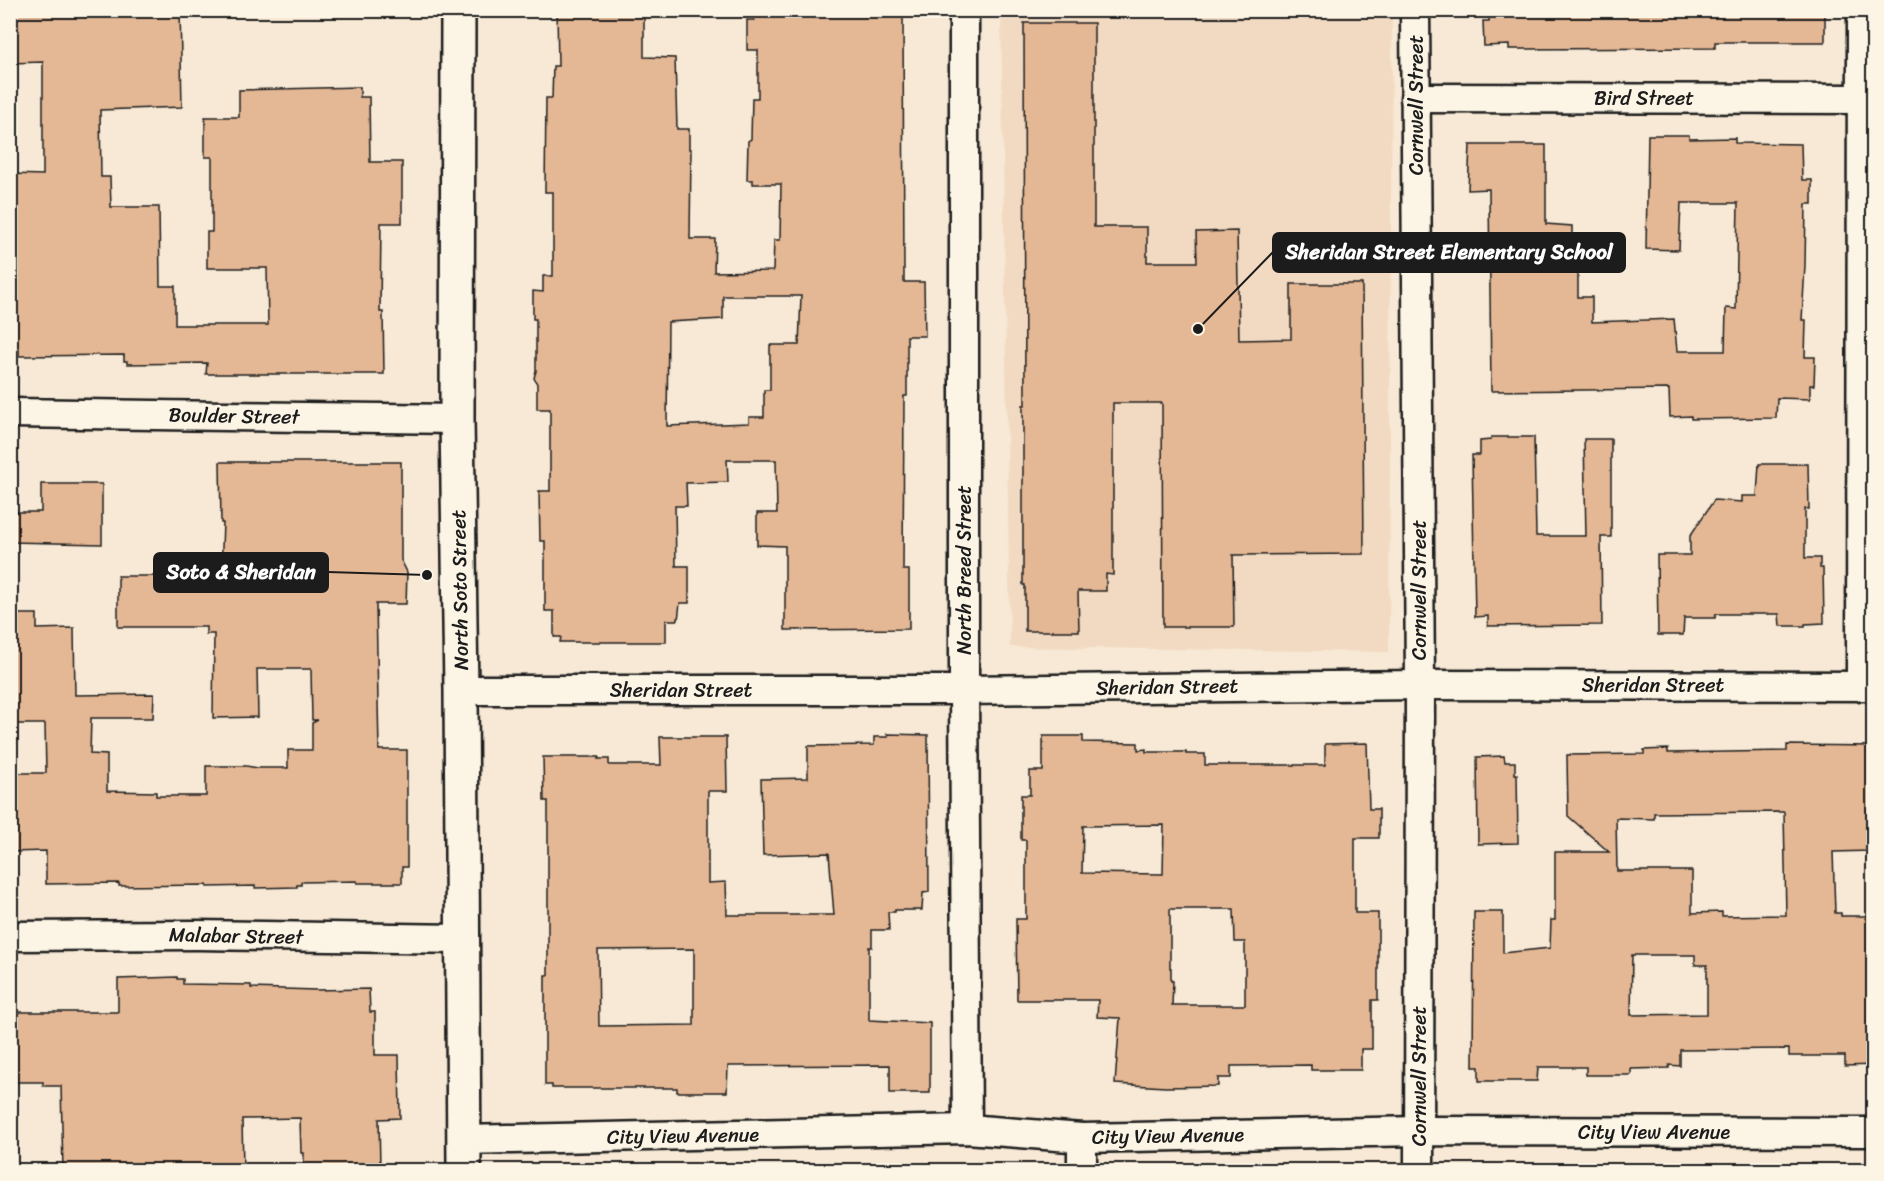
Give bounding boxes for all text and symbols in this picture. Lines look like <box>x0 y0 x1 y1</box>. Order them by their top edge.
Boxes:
street label: Cornwell Street <box>1399 35 1434 175</box>
street label: Bird Street <box>1594 81 1694 116</box>
callout: Sheridan Street Elementary School <box>1273 233 1625 272</box>
text: Sheridan Street Elementary School <box>1284 233 1614 271</box>
street label: Boulder Street <box>168 397 301 435</box>
street label: North Breed Street <box>947 485 982 655</box>
street label: North Soto Street <box>441 509 479 670</box>
street label: Cornwell Street <box>1402 520 1437 660</box>
callout: Soto & Sheridan <box>154 553 328 592</box>
text: Soto & Sheridan <box>165 553 316 591</box>
street label: Sheridan Street <box>1096 668 1239 706</box>
street label: Sheridan Street <box>1582 668 1724 703</box>
street label: Sheridan Street <box>610 673 752 708</box>
street label: Malabar Street <box>169 917 304 955</box>
street label: Cornwell Street <box>1402 1006 1437 1146</box>
street label: City View Avenue <box>1578 1115 1730 1150</box>
street label: City View Avenue <box>607 1117 760 1155</box>
street label: City View Avenue <box>1092 1117 1245 1155</box>

